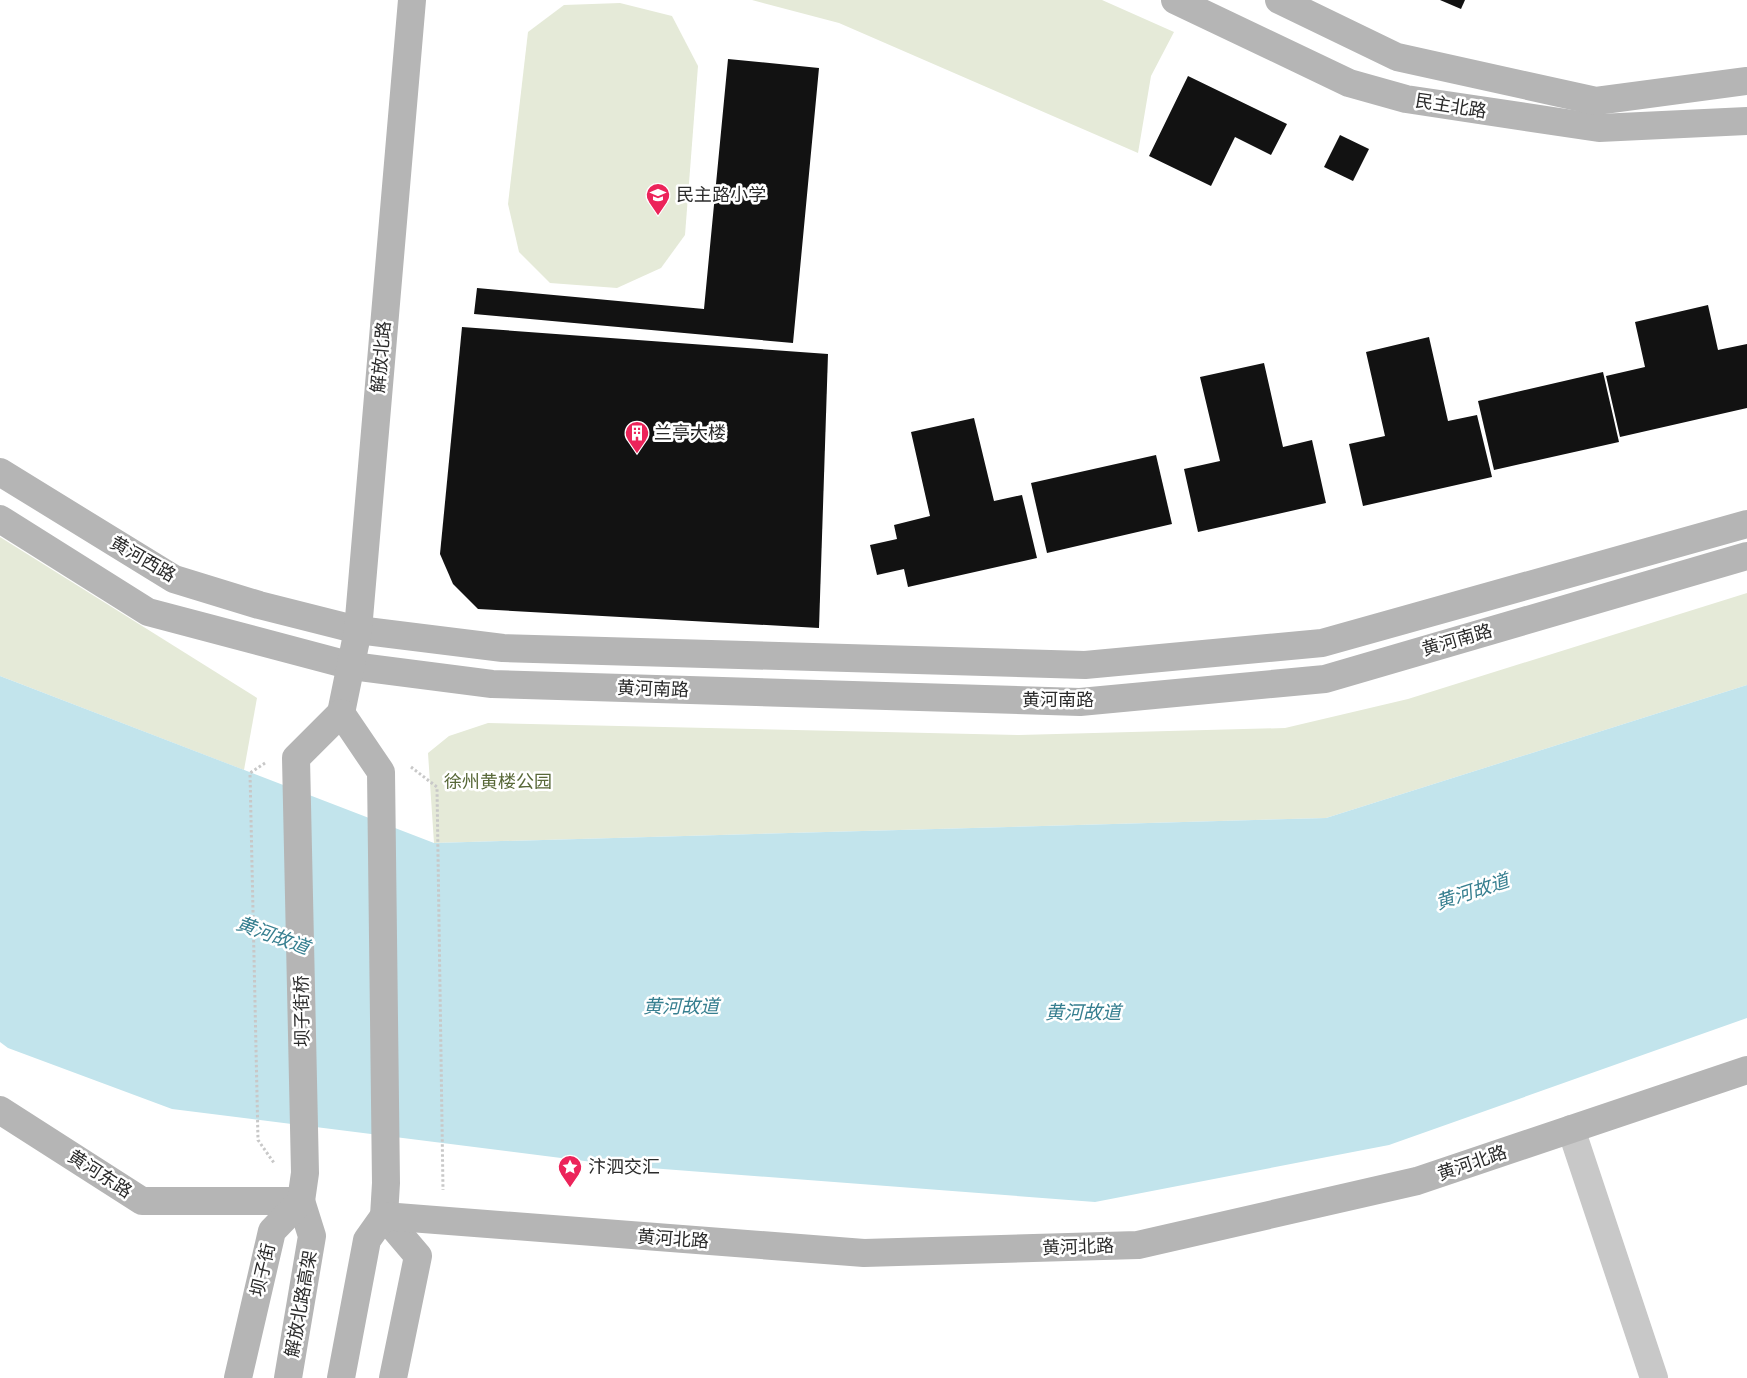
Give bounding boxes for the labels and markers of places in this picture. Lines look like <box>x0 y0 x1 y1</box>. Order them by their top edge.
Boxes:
school or university icon: 民主路小学 <box>645 182 671 216</box>
place label: 民主路小学 <box>676 183 766 205</box>
building icon: 兰亭大楼 <box>624 420 650 454</box>
place label: 兰亭大楼 <box>654 421 726 443</box>
place icon: 汴泗交汇 <box>557 1154 583 1188</box>
place label: 汴泗交汇 <box>588 1155 660 1177</box>

